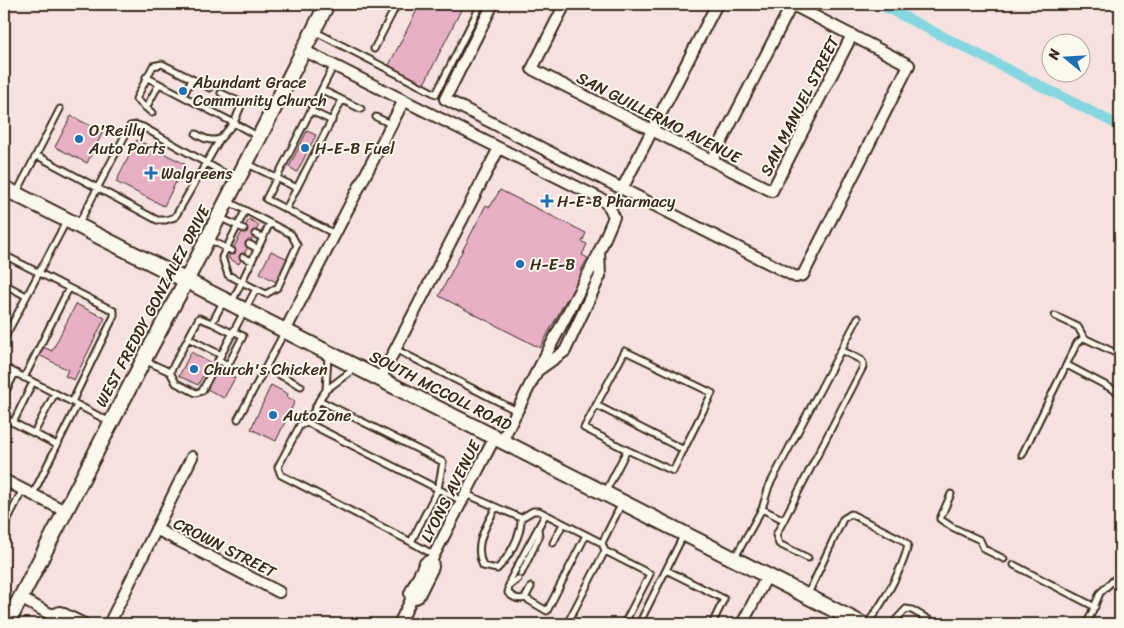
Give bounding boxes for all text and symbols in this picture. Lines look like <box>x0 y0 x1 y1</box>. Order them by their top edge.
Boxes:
street label: SAN MANUEL STREET <box>752 30 848 181</box>
north arrow <box>1042 32 1092 82</box>
text: N <box>1040 45 1068 64</box>
street label: SAN GUILLERMO AVENUE <box>571 63 747 172</box>
place label: Abundant Grace Community Church <box>192 68 327 115</box>
marker: Abundant Grace Community Church <box>177 85 189 97</box>
place label: O'Reilly Auto Parts <box>88 116 166 163</box>
marker: O'Reilly Auto Parts <box>73 133 85 145</box>
place label: H-E-B Fuel <box>315 134 395 163</box>
marker: H-E-B Fuel <box>299 142 311 154</box>
place label: Walgreens <box>161 159 233 188</box>
marker: Walgreens <box>145 167 157 179</box>
place label: H-E-B Pharmacy <box>557 187 676 216</box>
marker: H-E-B Pharmacy <box>541 195 553 207</box>
street label: WEST FREDDY GONZALEZ DRIVE <box>87 199 219 412</box>
place label: H-E-B <box>530 250 575 279</box>
marker: H-E-B <box>514 258 526 270</box>
street label: SOUTH MCCOLL ROAD <box>364 342 518 439</box>
place label: Church's Chicken <box>204 355 328 384</box>
marker: Church's Chicken <box>188 363 200 375</box>
place label: AutoZone <box>282 401 351 430</box>
marker: AutoZone <box>267 409 279 421</box>
street label: LYONS AVENUE <box>412 434 489 548</box>
street label: CROWN STREET <box>168 509 283 586</box>

